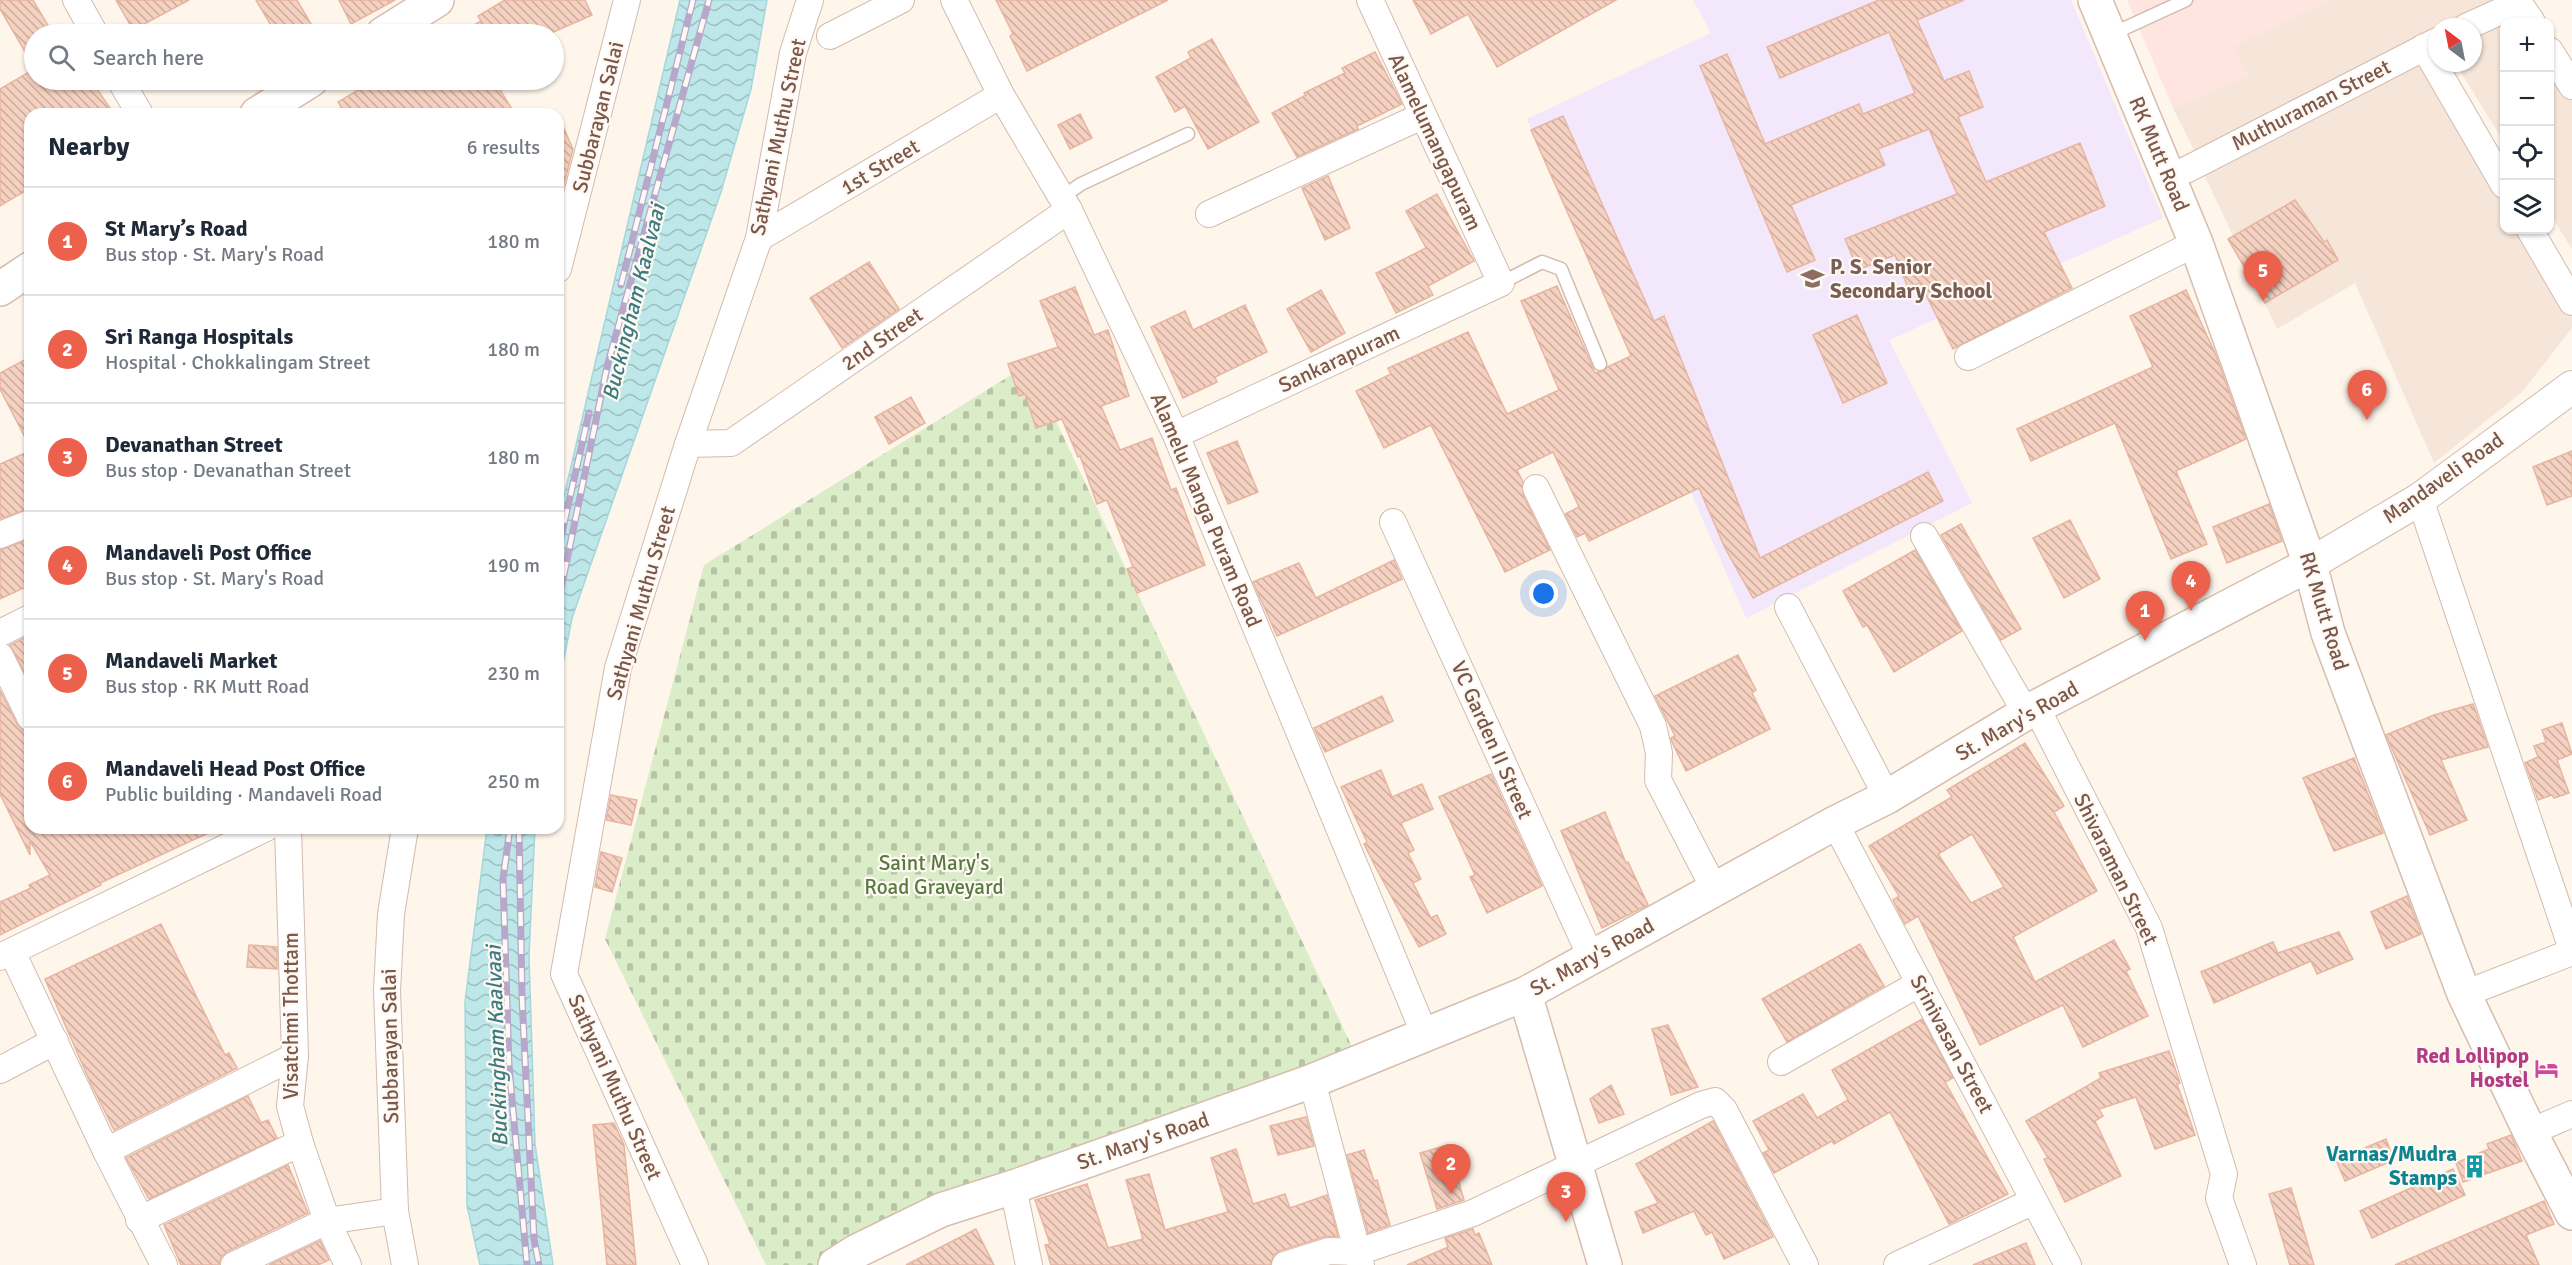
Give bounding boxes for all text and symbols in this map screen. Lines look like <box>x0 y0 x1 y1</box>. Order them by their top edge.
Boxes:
north arrow <box>2428 18 2482 72</box>
map controls <box>2500 18 2554 234</box>
button: + <box>2500 18 2554 72</box>
search box <box>24 24 564 90</box>
street label: Sathyani Muthu Street <box>744 36 812 238</box>
street label: Subbarayan Salai <box>567 39 629 195</box>
icon: search <box>45 41 78 74</box>
text: Search here <box>93 44 204 71</box>
street label: Alamelumangapuram <box>1383 49 1487 235</box>
street label: Muthuraman Street <box>2227 54 2395 156</box>
button: − <box>2500 72 2554 126</box>
street label: RK Mutt Road <box>2123 93 2195 215</box>
button: locate <box>2500 126 2554 180</box>
text: Nearby <box>48 131 129 163</box>
street label: 1st Street <box>836 133 924 201</box>
text: 6 results <box>467 135 540 160</box>
button: layers <box>2500 180 2554 234</box>
water label: Buckingham Kaalvaai <box>596 199 671 403</box>
text: St Mary’s Road <box>105 215 248 242</box>
text: 1 <box>62 229 73 254</box>
text: 180 m <box>487 229 540 254</box>
text: Bus stop · St. Mary's Road <box>105 242 324 267</box>
pin: 5 <box>2244 252 2282 301</box>
place label: P. S. Senior Secondary School <box>1830 254 1993 304</box>
school or university icon: P. S. Senior Secondary School <box>1799 266 1825 292</box>
street label: 2nd Street <box>836 302 928 376</box>
street label: Sankarapuram <box>1274 320 1404 398</box>
text: Sri Ranga Hospitals <box>105 323 293 350</box>
text: 2 <box>62 337 73 362</box>
text: 180 m <box>487 337 540 362</box>
text: Hospital · Chokkalingam Street <box>105 350 370 375</box>
pin: 6 <box>2348 370 2386 420</box>
street label: Alamelu Manga Puram Road <box>1145 389 1267 631</box>
street label: Mandaveli Road <box>2378 427 2508 529</box>
text: Devanathan Street <box>105 431 283 458</box>
text: 3 <box>62 445 73 470</box>
text: 180 m <box>487 445 540 470</box>
text: Bus stop · Devanathan Street <box>105 458 351 483</box>
street label: Sathyani Muthu Street <box>601 503 681 703</box>
text: Mandaveli Post Office <box>105 539 312 566</box>
street label: RK Mutt Road <box>2294 549 2354 673</box>
text: 4 <box>62 553 73 578</box>
text: 190 m <box>487 553 540 578</box>
pin: 4 <box>2172 562 2210 611</box>
text: Bus stop · St. Mary's Road <box>105 566 324 591</box>
your location <box>1529 579 1558 608</box>
pin: 1 <box>2126 592 2164 641</box>
text: Mandaveli Market <box>105 647 277 674</box>
street label: VC Garden II Street <box>1446 657 1538 823</box>
text: 5 <box>62 661 73 686</box>
text: 230 m <box>487 661 540 686</box>
text: Bus stop · RK Mutt Road <box>105 674 309 699</box>
street label: St. Mary's Road <box>1951 675 2083 767</box>
text: Mandaveli Head Post Office <box>105 755 366 782</box>
text: 6 <box>62 769 73 794</box>
text: 250 m <box>487 769 540 794</box>
text: Public building · Mandaveli Road <box>105 782 382 807</box>
street label: Shivaraman Street <box>2068 789 2164 949</box>
park label: Saint Mary's Road Graveyard <box>864 850 1004 900</box>
street label: St. Mary's Road <box>1525 912 1659 1002</box>
street label: Visatchmi Thottam <box>278 932 304 1100</box>
water label: Buckingham Kaalvaai <box>479 943 514 1147</box>
street label: Subbarayan Salai <box>376 968 404 1124</box>
street label: Srinivasan Street <box>1905 970 1999 1118</box>
street label: Sathyani Muthu Street <box>562 990 668 1184</box>
place label: Red Lollipop Hostel <box>2416 1043 2529 1093</box>
hotel icon: Red Lollipop Hostel <box>2534 1055 2560 1081</box>
street label: St. Mary's Road <box>1074 1106 1212 1176</box>
place label: Varnas/Mudra Stamps <box>2326 1141 2457 1191</box>
pin: 2 <box>1432 1144 1470 1194</box>
building icon: Varnas/Mudra Stamps <box>2462 1153 2488 1179</box>
pin: 3 <box>1546 1172 1586 1222</box>

